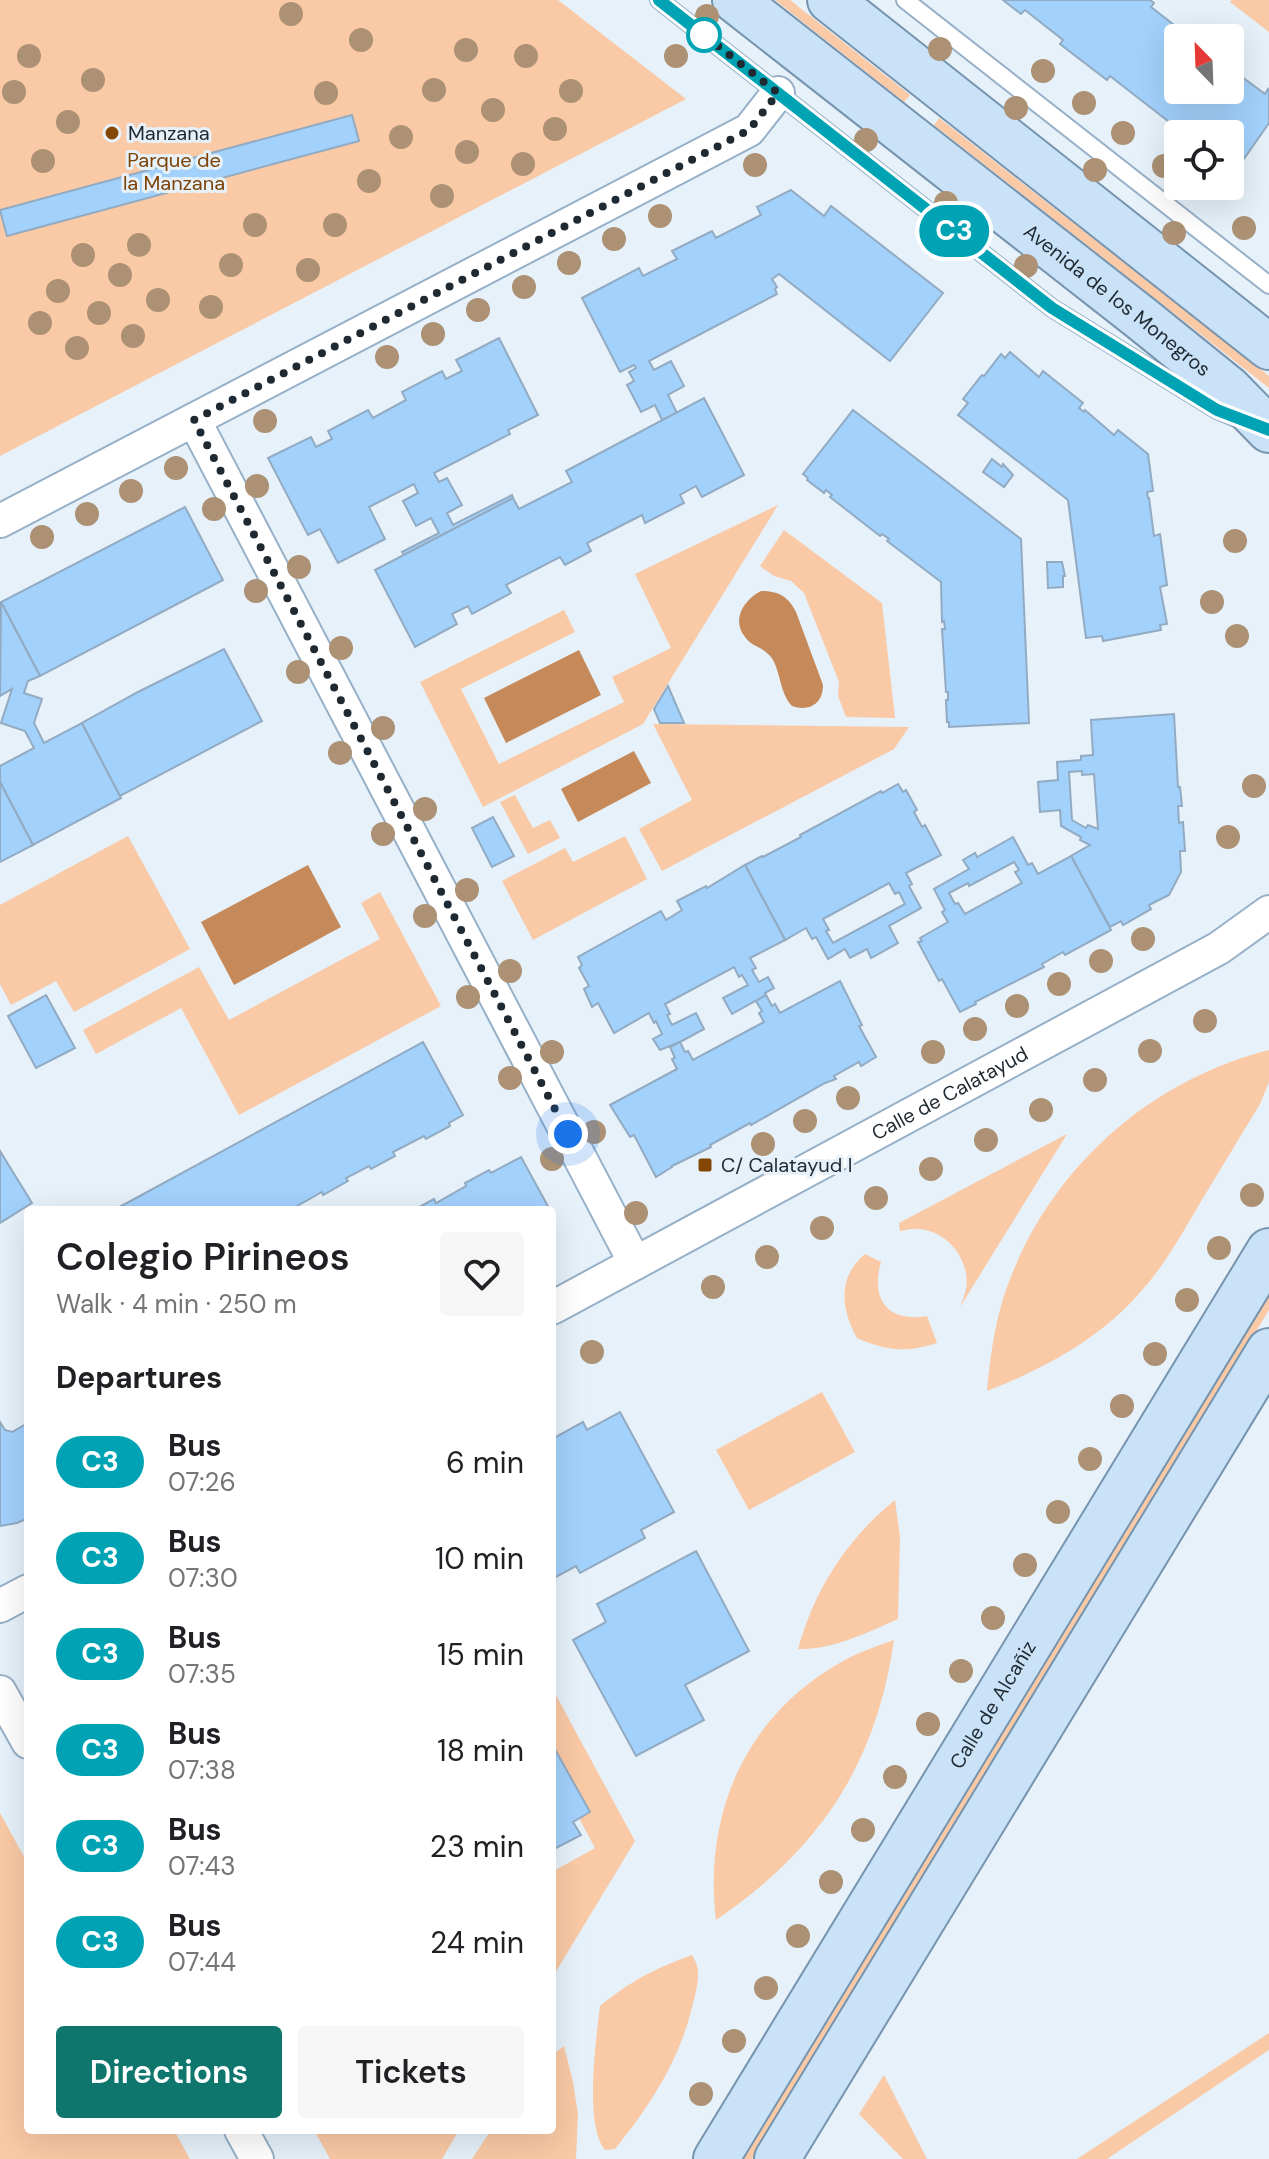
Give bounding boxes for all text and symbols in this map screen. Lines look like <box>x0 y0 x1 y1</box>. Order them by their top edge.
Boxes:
unlabelled marker <box>687 18 721 52</box>
north arrow <box>1164 24 1244 104</box>
map controls <box>1164 24 1244 200</box>
place label: Manzana <box>128 120 210 146</box>
button: locate <box>1164 120 1244 200</box>
marker: Manzana <box>103 124 121 142</box>
park label: Parque de la Manzana <box>123 147 225 196</box>
line badge: C3 <box>918 205 990 257</box>
text: C3 <box>935 212 973 249</box>
street label: Avenida de los Monegros <box>1019 218 1216 382</box>
street label: Calle de Calatayud <box>867 1041 1033 1146</box>
your location <box>548 1114 588 1154</box>
place label: C/ Calatayud I <box>721 1152 852 1178</box>
marker: C/ Calatayud I <box>696 1156 714 1174</box>
text: Colegio Pirineos <box>56 1232 350 1282</box>
button: heart <box>440 1232 524 1316</box>
text: Walk · 4 min · 250 m <box>56 1287 297 1321</box>
text: Departures <box>56 1358 222 1397</box>
text: Bus <box>168 1426 222 1465</box>
text: C3 <box>81 1443 119 1480</box>
text: 6 min <box>446 1443 524 1482</box>
text: 07:26 <box>168 1465 236 1499</box>
text: Bus <box>168 1522 222 1561</box>
text: C3 <box>81 1539 119 1576</box>
text: 10 min <box>435 1539 524 1578</box>
text: 07:30 <box>168 1561 238 1595</box>
text: Bus <box>168 1618 222 1657</box>
text: C3 <box>81 1635 119 1672</box>
text: 15 min <box>437 1635 524 1674</box>
street label: Calle de Alcañiz <box>944 1636 1042 1774</box>
text: 07:35 <box>168 1657 236 1691</box>
text: Bus <box>168 1714 222 1753</box>
text: C3 <box>81 1731 119 1768</box>
text: 18 min <box>437 1731 524 1770</box>
text: 07:38 <box>168 1753 236 1787</box>
text: Bus <box>168 1810 222 1849</box>
text: C3 <box>81 1827 119 1864</box>
text: 23 min <box>430 1827 524 1866</box>
text: 07:43 <box>168 1849 236 1883</box>
text: Bus <box>168 1906 222 1945</box>
text: C3 <box>81 1923 119 1960</box>
text: 24 min <box>430 1923 524 1962</box>
text: 07:44 <box>168 1945 236 1979</box>
button: Directions <box>56 2026 282 2118</box>
button: Tickets <box>298 2026 524 2118</box>

